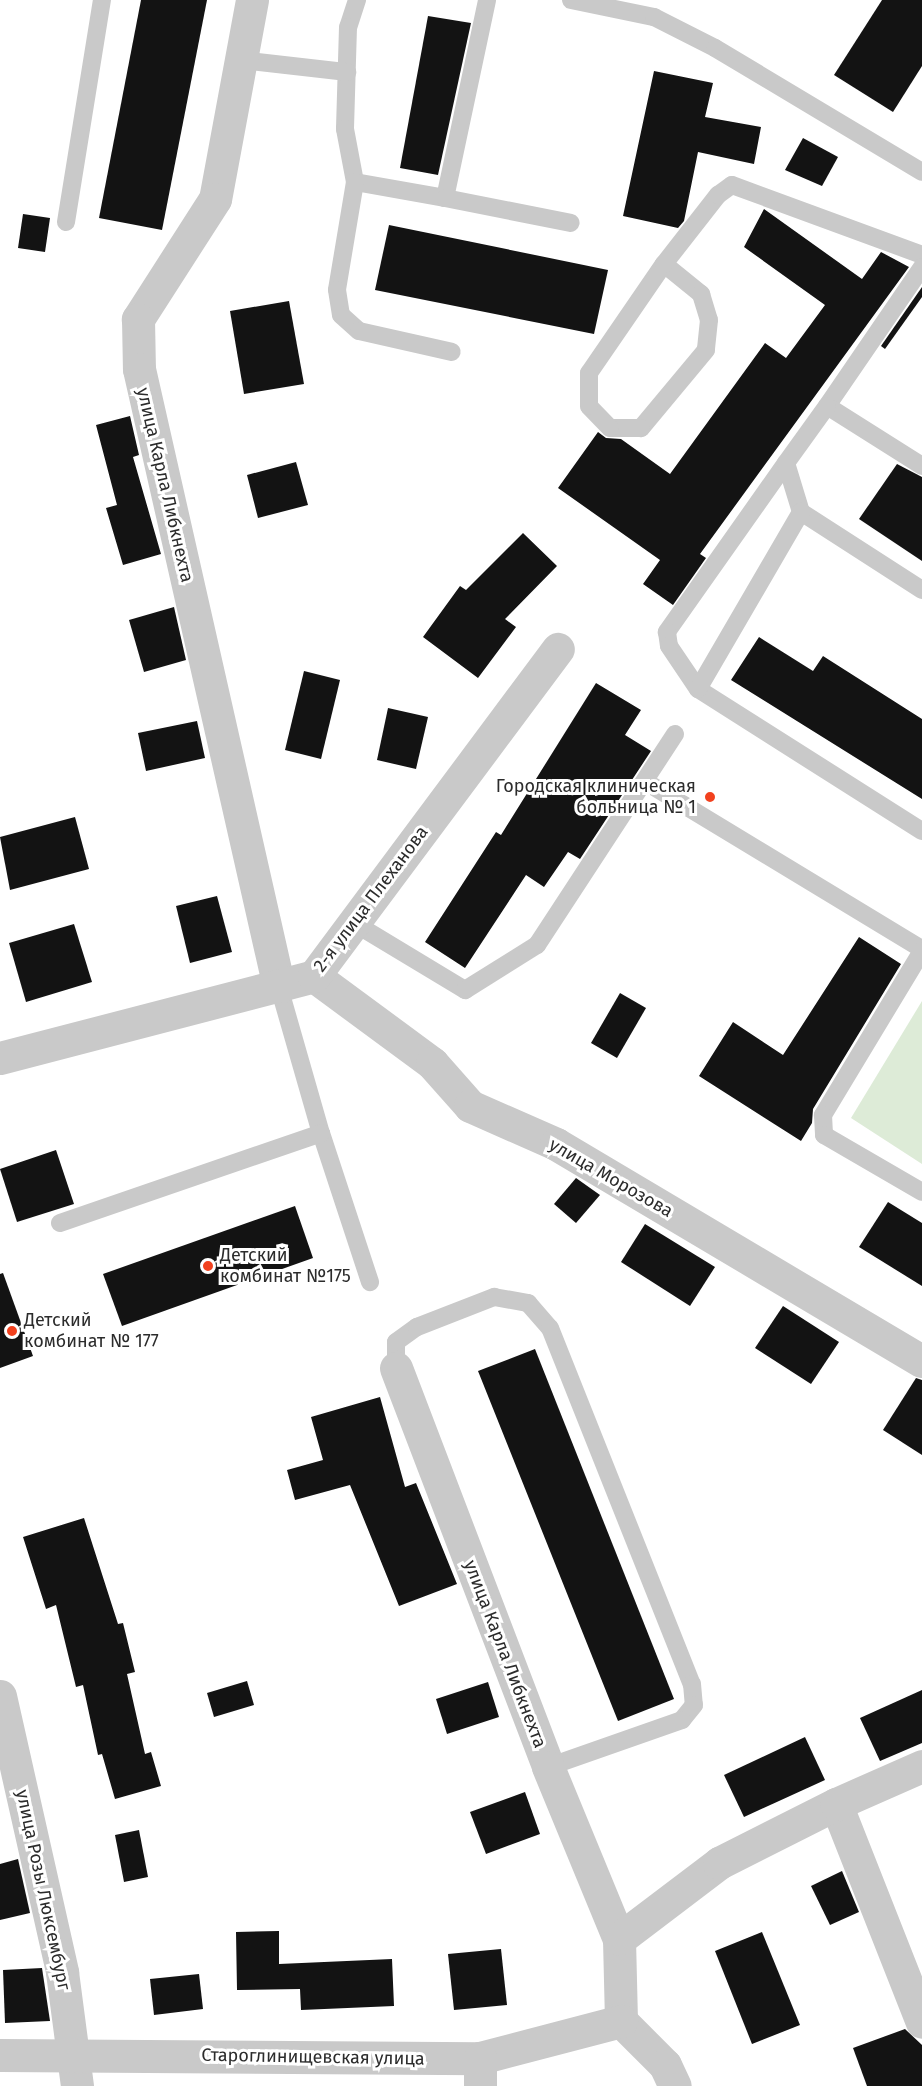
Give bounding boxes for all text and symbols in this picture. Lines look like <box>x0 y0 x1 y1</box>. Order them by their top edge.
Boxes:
street label: улица Карла Либкнехта <box>132 385 198 585</box>
place label: Городская клиническая больница № 1 <box>496 776 696 818</box>
marker: Городская клиническая больница № 1 <box>701 788 719 806</box>
street label: 2-я улица Плеханова <box>309 822 433 976</box>
street label: улица Морозова <box>545 1134 677 1222</box>
place label: Детский комбинат №175 <box>220 1245 351 1288</box>
marker: Детский комбинат №175 <box>201 1259 215 1273</box>
place label: Детский комбинат № 177 <box>24 1310 159 1352</box>
marker: Детский комбинат № 177 <box>5 1324 19 1338</box>
street label: улица Карла Либкнехта <box>459 1557 551 1751</box>
street label: улица Розы Люксембург <box>11 1788 75 1992</box>
street label: Староглинищевская улица <box>201 2044 425 2070</box>

